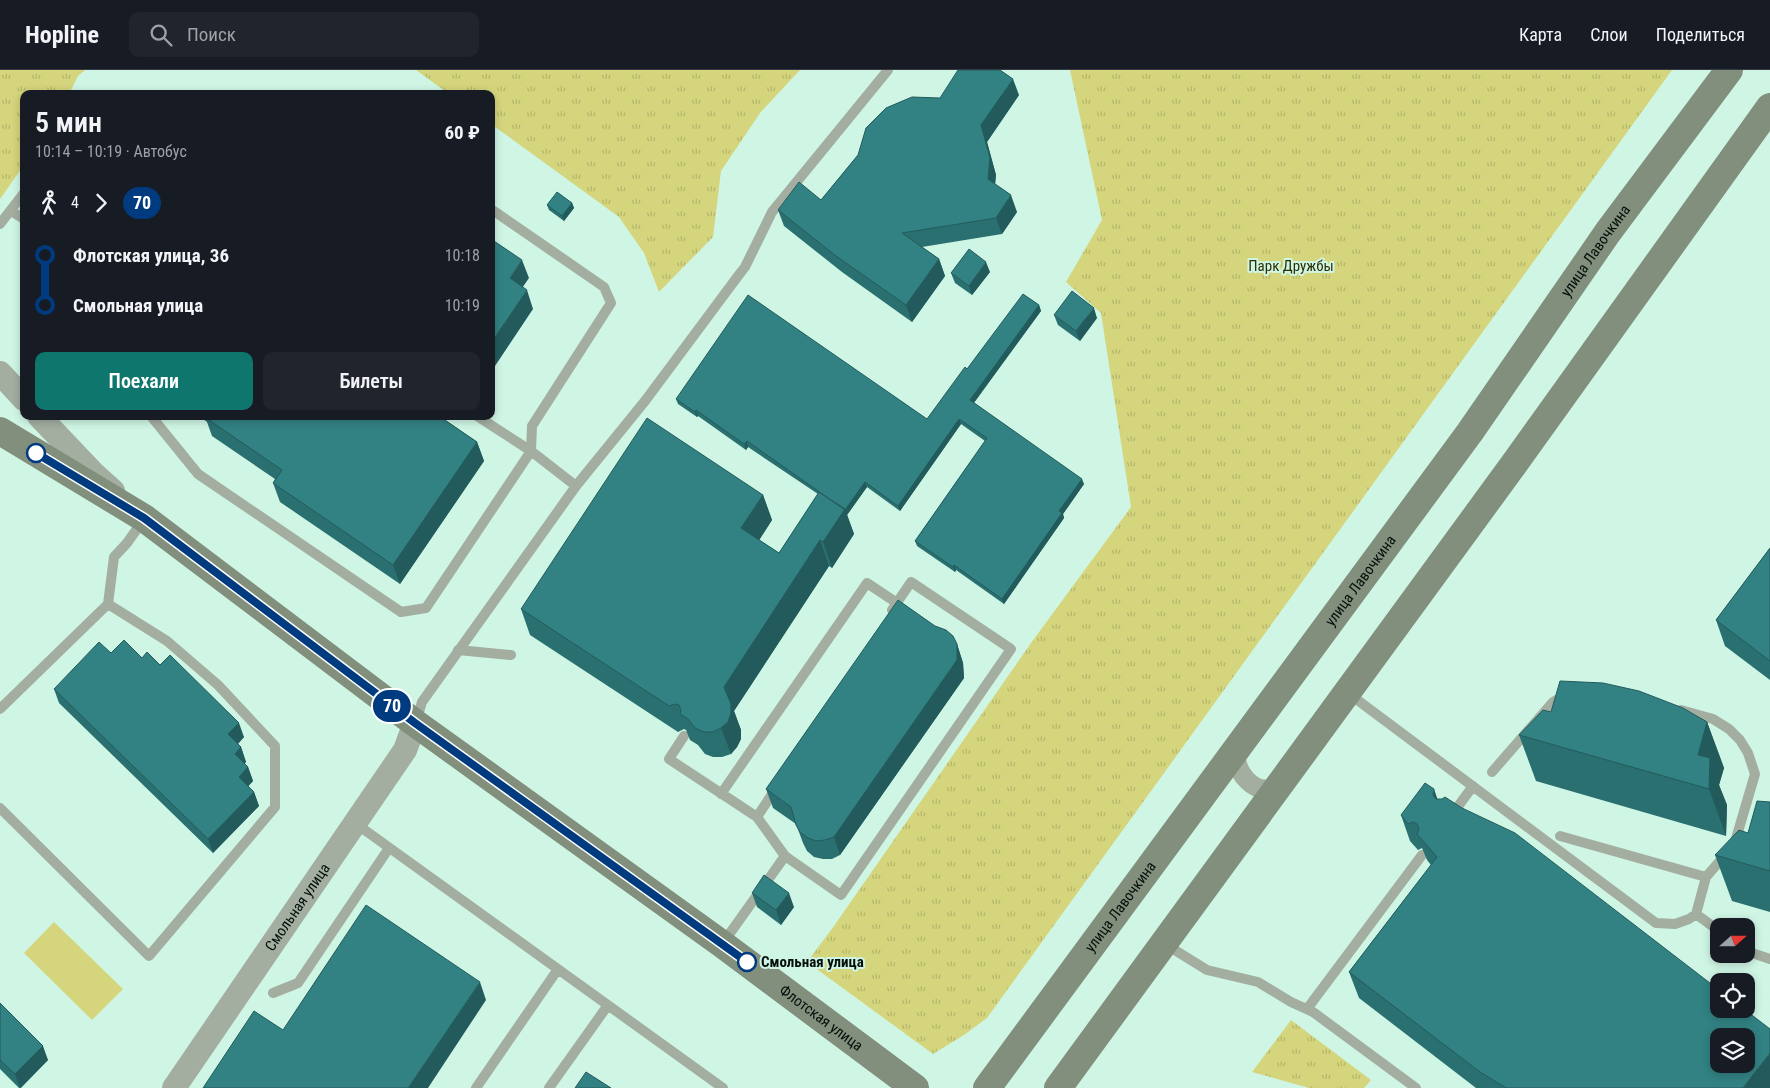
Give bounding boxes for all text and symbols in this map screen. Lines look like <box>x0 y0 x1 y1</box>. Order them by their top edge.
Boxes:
search box <box>129 12 479 57</box>
text: Hopline <box>25 21 99 49</box>
icon: search <box>147 21 175 49</box>
text: Поиск <box>187 23 236 46</box>
text: Карта <box>1519 24 1562 45</box>
text: Слои <box>1590 24 1628 45</box>
text: Поделиться <box>1656 24 1745 45</box>
text: 5 мин <box>35 106 102 139</box>
text: 60 ₽ <box>445 121 480 144</box>
text: 10:14 – 10:19 · Автобус <box>35 142 187 161</box>
icon: walk <box>35 189 63 217</box>
icon: forward <box>87 189 115 217</box>
text: 70 <box>133 192 151 213</box>
text: 4 <box>71 193 79 212</box>
street label: улица Лавочкина <box>1557 201 1634 300</box>
text: Флотская улица, 36 <box>73 244 229 267</box>
text: 10:18 <box>445 246 480 265</box>
park label: Парк Дружбы <box>1248 257 1334 275</box>
text: Смольная улица <box>73 294 203 317</box>
text: 10:19 <box>445 296 480 315</box>
button: Поехали <box>35 352 253 410</box>
button: Билеты <box>263 352 480 410</box>
unlabelled marker <box>26 443 46 463</box>
street label: улица Лавочкина <box>1321 532 1400 630</box>
line badge: 70 <box>370 690 414 722</box>
text: 70 <box>383 695 401 716</box>
street label: улица Лавочкина <box>1081 858 1160 956</box>
street label: Смольная улица <box>261 860 334 955</box>
north arrow <box>1710 918 1755 962</box>
map controls <box>1710 918 1755 1073</box>
marker: Смольная улица <box>737 952 757 972</box>
place label: Смольная улица <box>761 953 864 971</box>
button: locate <box>1710 973 1755 1018</box>
street label: Флотская улица <box>776 981 866 1055</box>
button: layers <box>1710 1028 1755 1073</box>

